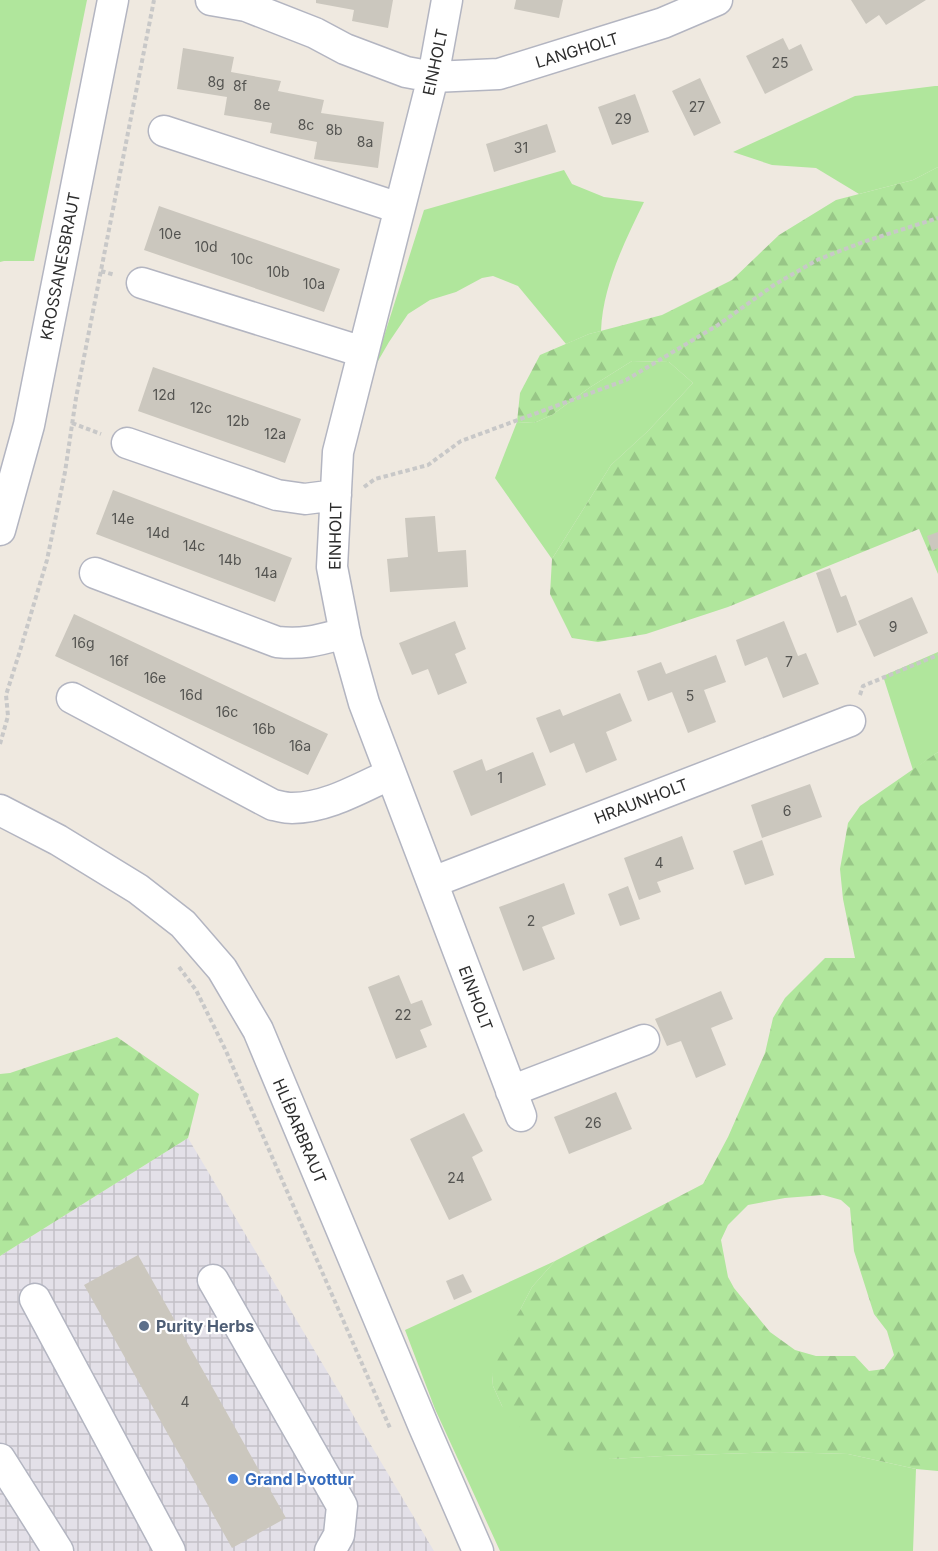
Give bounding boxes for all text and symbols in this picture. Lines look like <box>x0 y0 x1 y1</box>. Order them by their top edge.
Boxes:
street label: EINHOLT <box>418 27 452 97</box>
street label: LANGHOLT <box>533 28 621 72</box>
house number: 25 <box>771 54 789 71</box>
house number: 8g <box>207 73 225 90</box>
house number: 8f <box>233 77 247 94</box>
house number: 8e <box>254 96 270 113</box>
house number: 27 <box>689 98 705 115</box>
house number: 29 <box>614 110 632 127</box>
house number: 8c <box>298 116 314 133</box>
house number: 8b <box>325 121 343 138</box>
house number: 8a <box>357 133 373 150</box>
house number: 31 <box>514 139 528 156</box>
street label: KROSSANESBRAUT <box>36 190 84 342</box>
house number: 10e <box>159 225 181 242</box>
house number: 10d <box>194 238 218 255</box>
house number: 10c <box>231 250 253 267</box>
house number: 10b <box>266 263 290 280</box>
house number: 10a <box>303 275 325 292</box>
house number: 12d <box>153 386 175 403</box>
house number: 12c <box>190 399 212 416</box>
house number: 12b <box>227 412 249 429</box>
house number: 12a <box>264 425 286 442</box>
street label: EINHOLT <box>324 502 346 570</box>
house number: 14e <box>112 510 134 527</box>
house number: 14d <box>146 524 170 541</box>
house number: 14c <box>183 537 205 554</box>
house number: 14b <box>218 551 242 568</box>
house number: 14a <box>255 564 277 581</box>
house number: 9 <box>889 618 897 635</box>
house number: 16g <box>72 634 94 651</box>
house number: 16f <box>109 652 129 669</box>
house number: 7 <box>785 653 793 670</box>
house number: 16e <box>144 669 166 686</box>
house number: 16d <box>180 686 202 703</box>
house number: 5 <box>686 687 694 704</box>
house number: 16c <box>216 703 238 720</box>
house number: 16b <box>253 720 275 737</box>
house number: 16a <box>289 737 311 754</box>
house number: 1 <box>497 769 503 786</box>
street label: HRAUNHOLT <box>591 774 691 828</box>
house number: 6 <box>783 802 791 819</box>
house number: 4 <box>654 854 664 871</box>
house number: 2 <box>527 912 535 929</box>
street label: EINHOLT <box>454 963 498 1033</box>
house number: 22 <box>394 1006 412 1023</box>
street label: HLÍÐARBRAUT <box>269 1076 331 1186</box>
house number: 26 <box>584 1114 602 1131</box>
house number: 24 <box>447 1169 465 1186</box>
place label: Purity Herbs <box>156 1316 254 1336</box>
marker: Purity Herbs <box>137 1319 151 1333</box>
house number: 4 <box>180 1393 190 1410</box>
place label: Grand Þvottur <box>245 1469 354 1489</box>
marker: Grand Þvottur <box>226 1472 240 1486</box>

